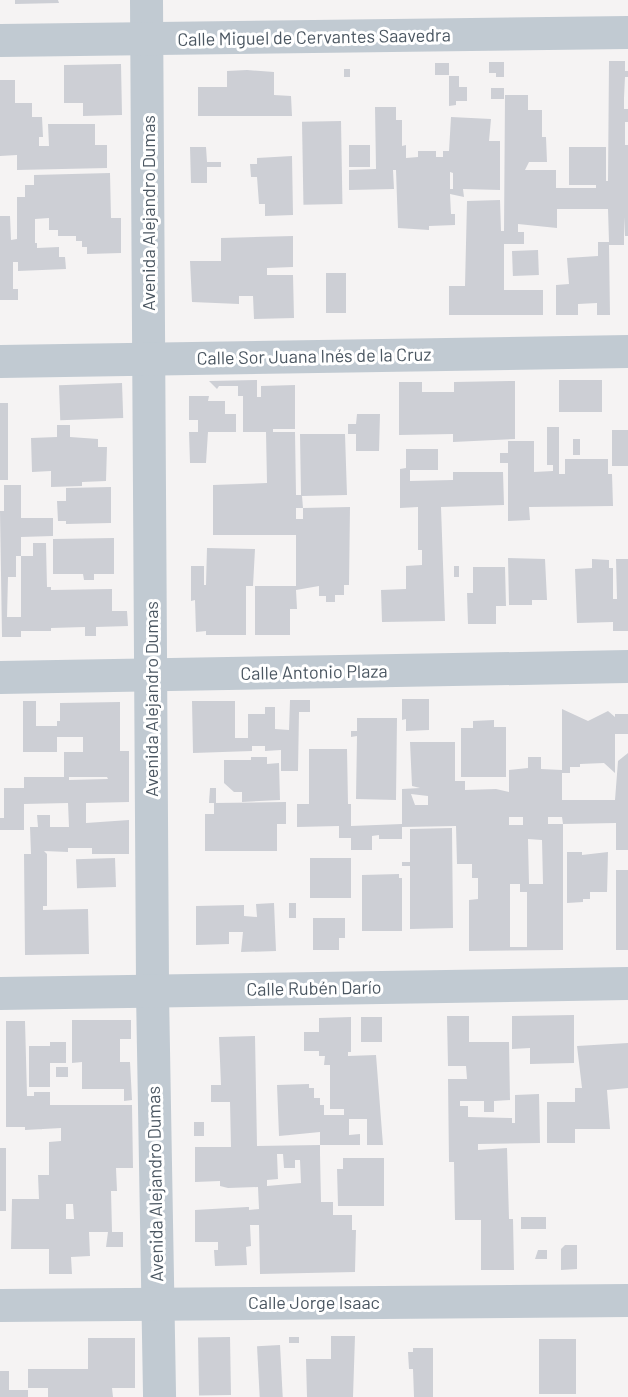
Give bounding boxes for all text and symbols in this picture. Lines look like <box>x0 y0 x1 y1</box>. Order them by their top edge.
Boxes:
street label: Calle Miguel de Cervantes Saavedra <box>177 24 451 50</box>
street label: Avenida Alejandro Dumas <box>137 115 159 311</box>
street label: Calle Sor Juana Inés de la Cruz <box>196 343 432 369</box>
street label: Avenida Alejandro Dumas <box>140 601 162 797</box>
street label: Calle Antonio Plaza <box>240 660 388 684</box>
street label: Calle Rubén Darío <box>246 976 382 1000</box>
street label: Avenida Alejandro Dumas <box>142 1086 168 1282</box>
street label: Calle Jorge Isaac <box>248 1291 380 1313</box>

